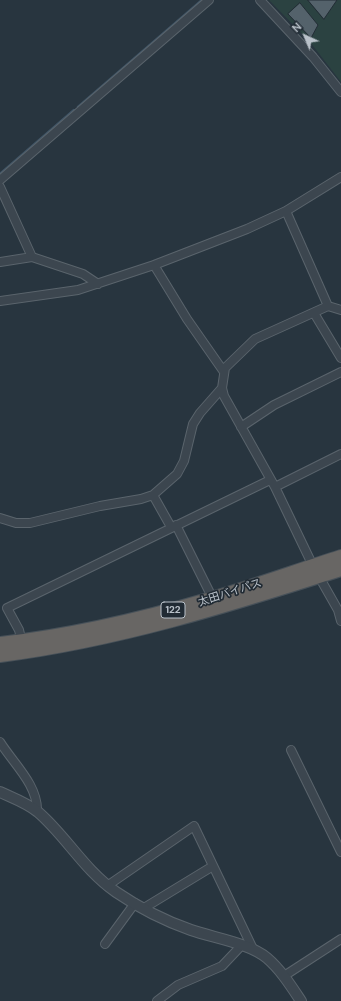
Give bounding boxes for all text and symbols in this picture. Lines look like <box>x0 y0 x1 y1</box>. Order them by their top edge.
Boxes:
north arrow <box>285 16 325 56</box>
text: N <box>289 20 304 35</box>
street label: 太田バイパス <box>197 577 263 609</box>
road number: 122 <box>161 602 185 618</box>

